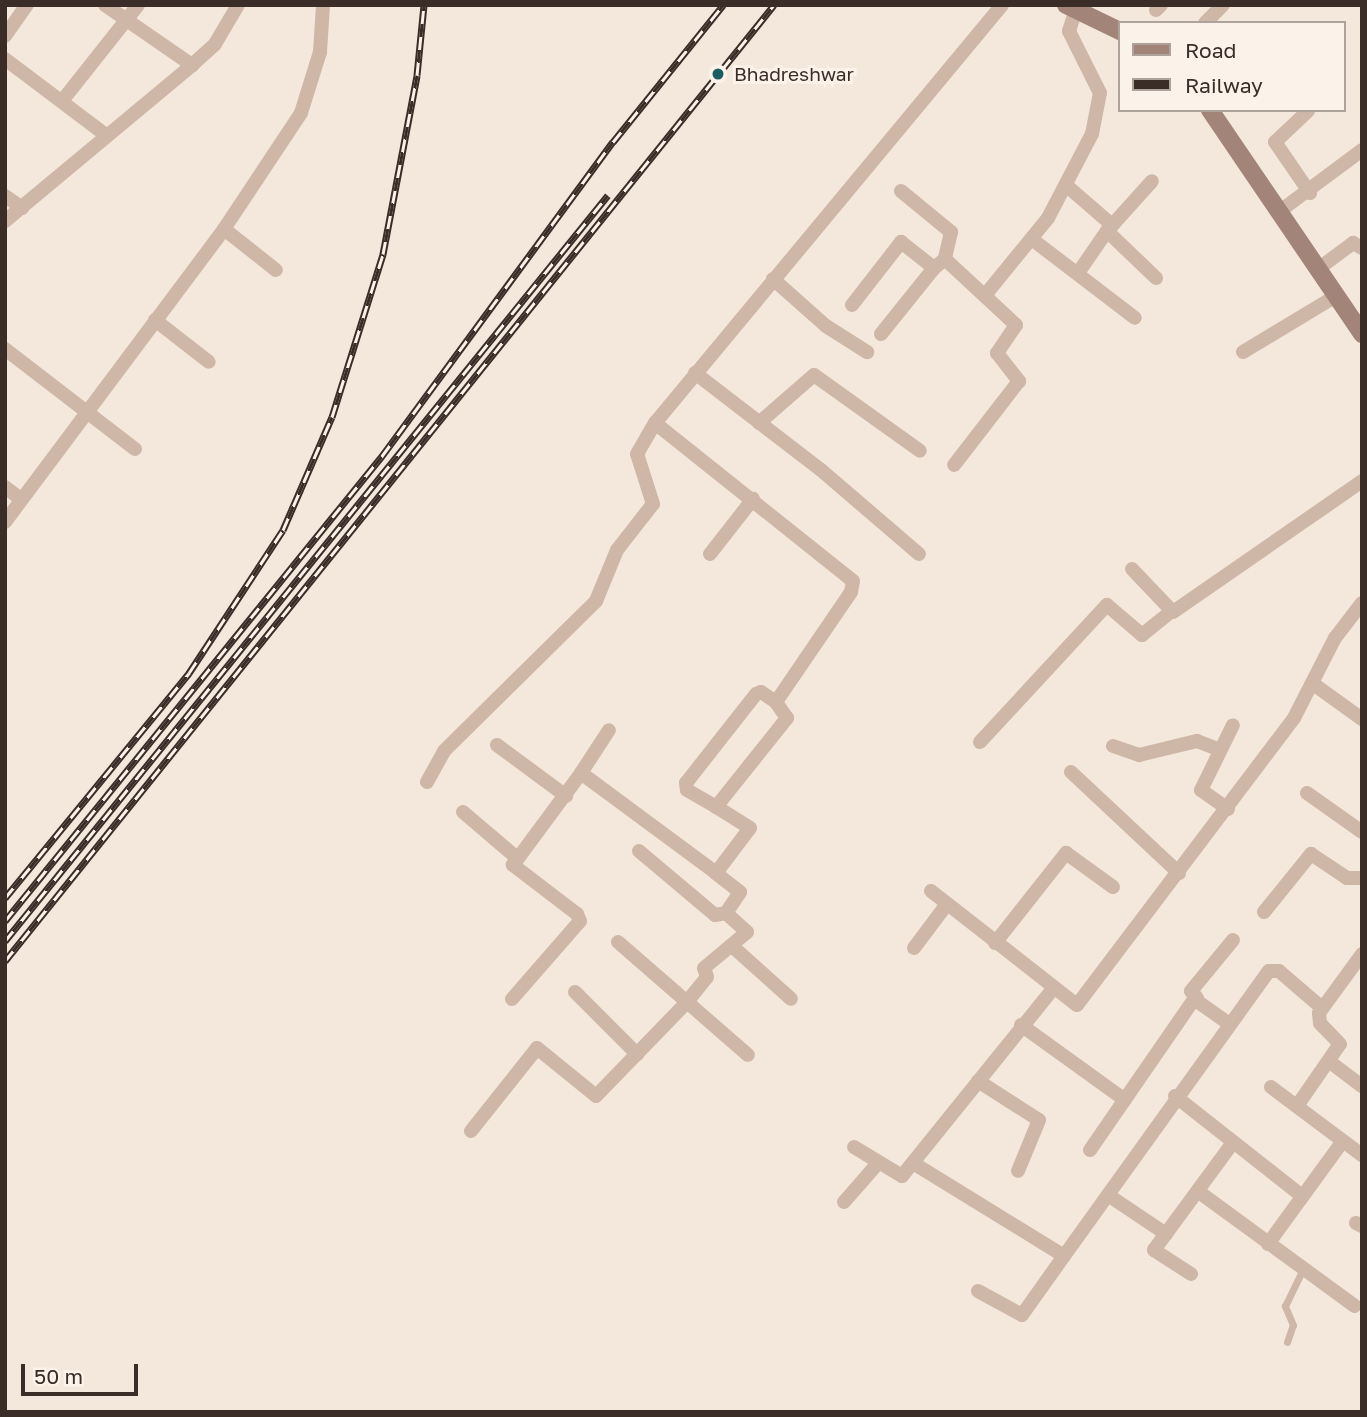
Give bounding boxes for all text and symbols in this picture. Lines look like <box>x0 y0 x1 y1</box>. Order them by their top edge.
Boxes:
legend <box>1118 21 1346 112</box>
text: Road <box>1185 37 1236 63</box>
place label: Bhadreshwar <box>734 63 854 85</box>
marker: Bhadreshwar <box>708 64 728 84</box>
text: Railway <box>1185 72 1263 98</box>
scale bar <box>24 1350 142 1394</box>
text: 50 m <box>34 1363 83 1389</box>

